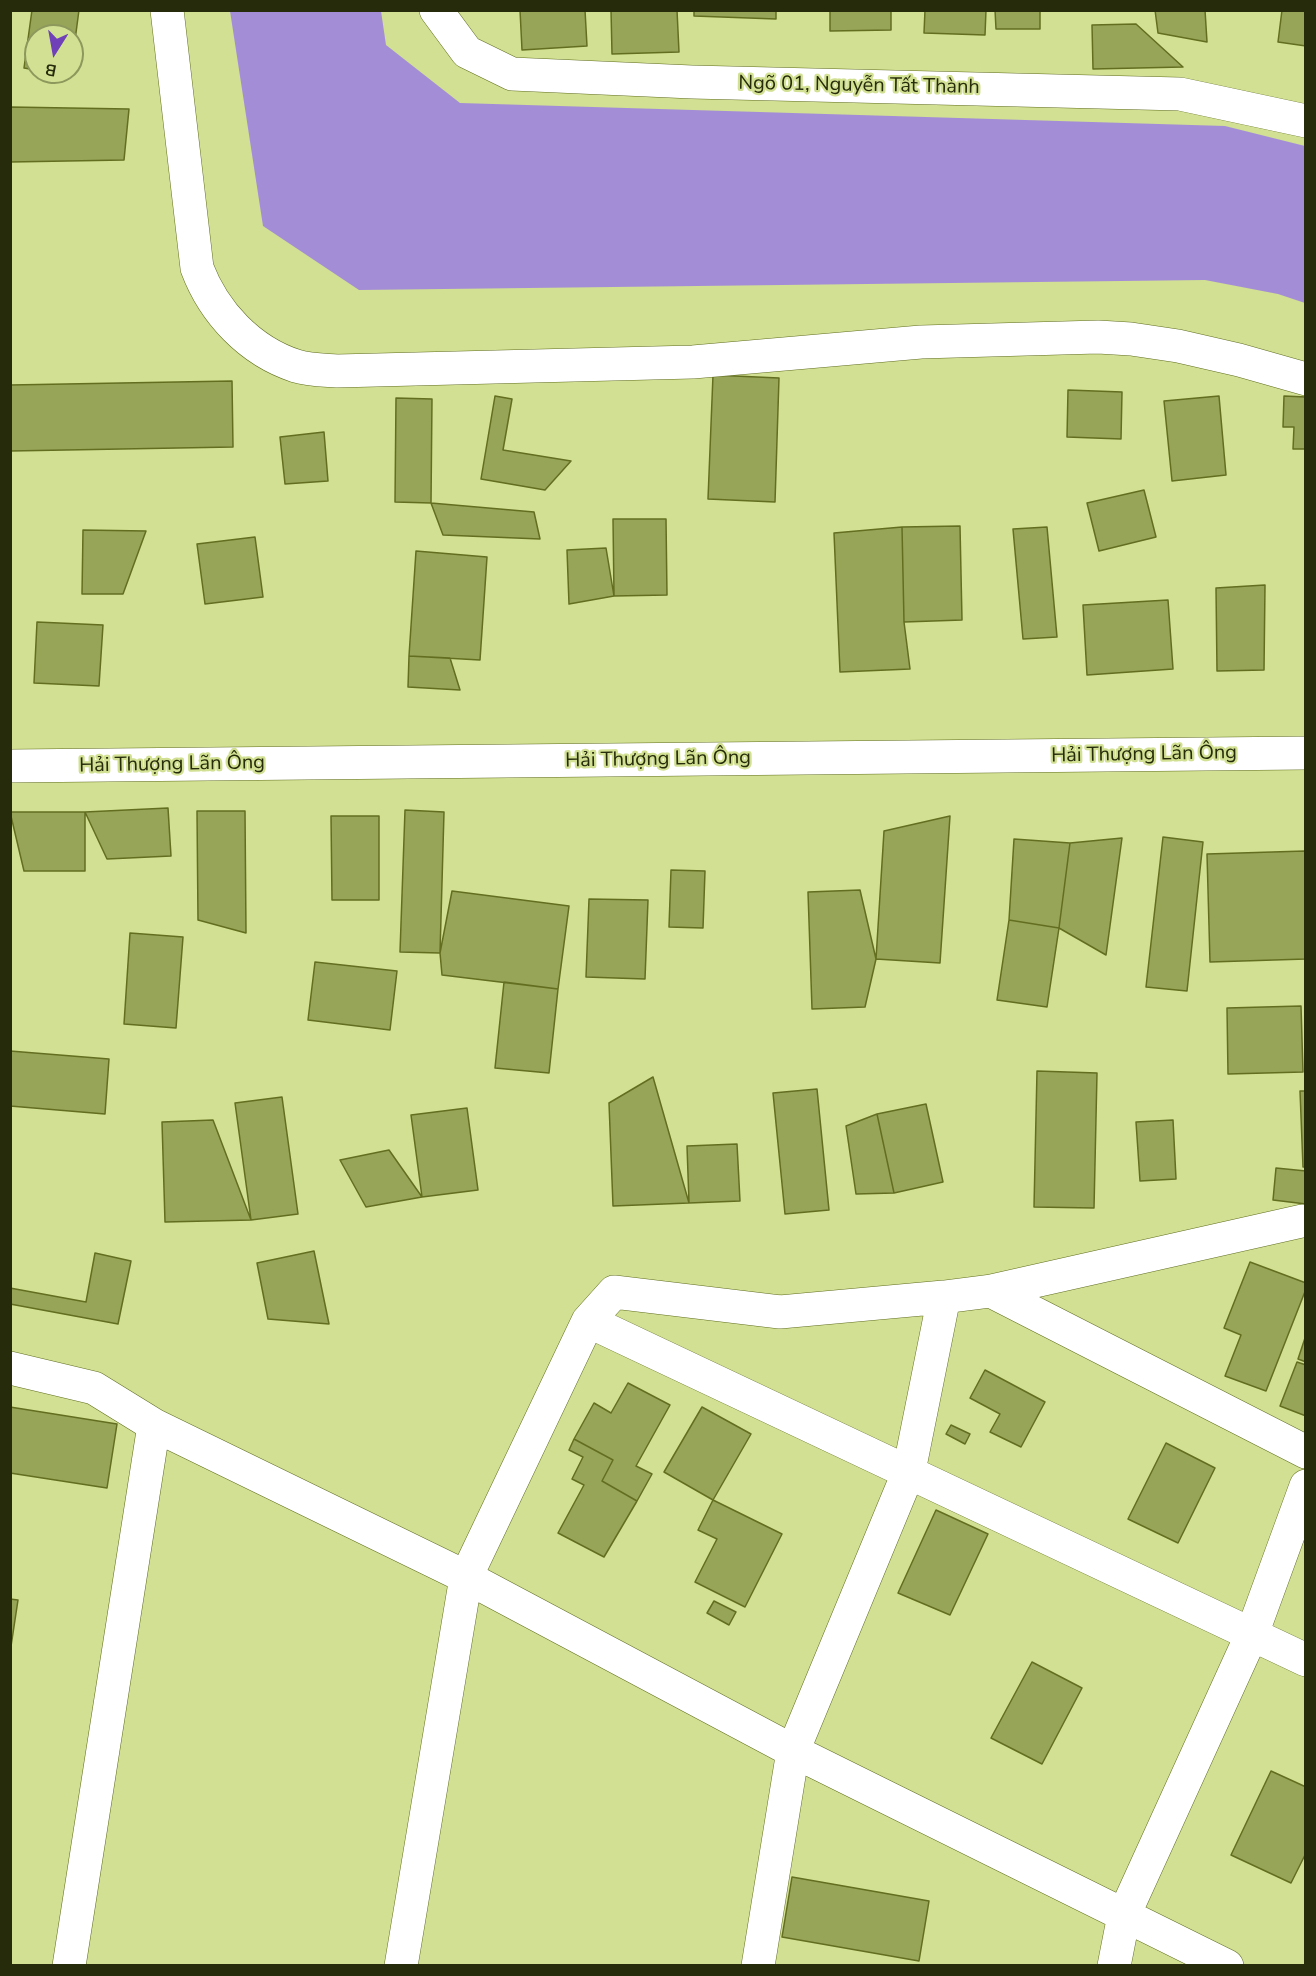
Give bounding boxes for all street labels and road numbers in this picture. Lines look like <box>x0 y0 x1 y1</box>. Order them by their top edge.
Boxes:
street label: Ngõ 01, Nguyễn Tất Thành <box>738 72 980 100</box>
street label: Hải Thượng Lãn Ông <box>1051 741 1237 769</box>
street label: Hải Thượng Lãn Ông <box>565 746 751 774</box>
street label: Hải Thượng Lãn Ông <box>79 751 265 779</box>

